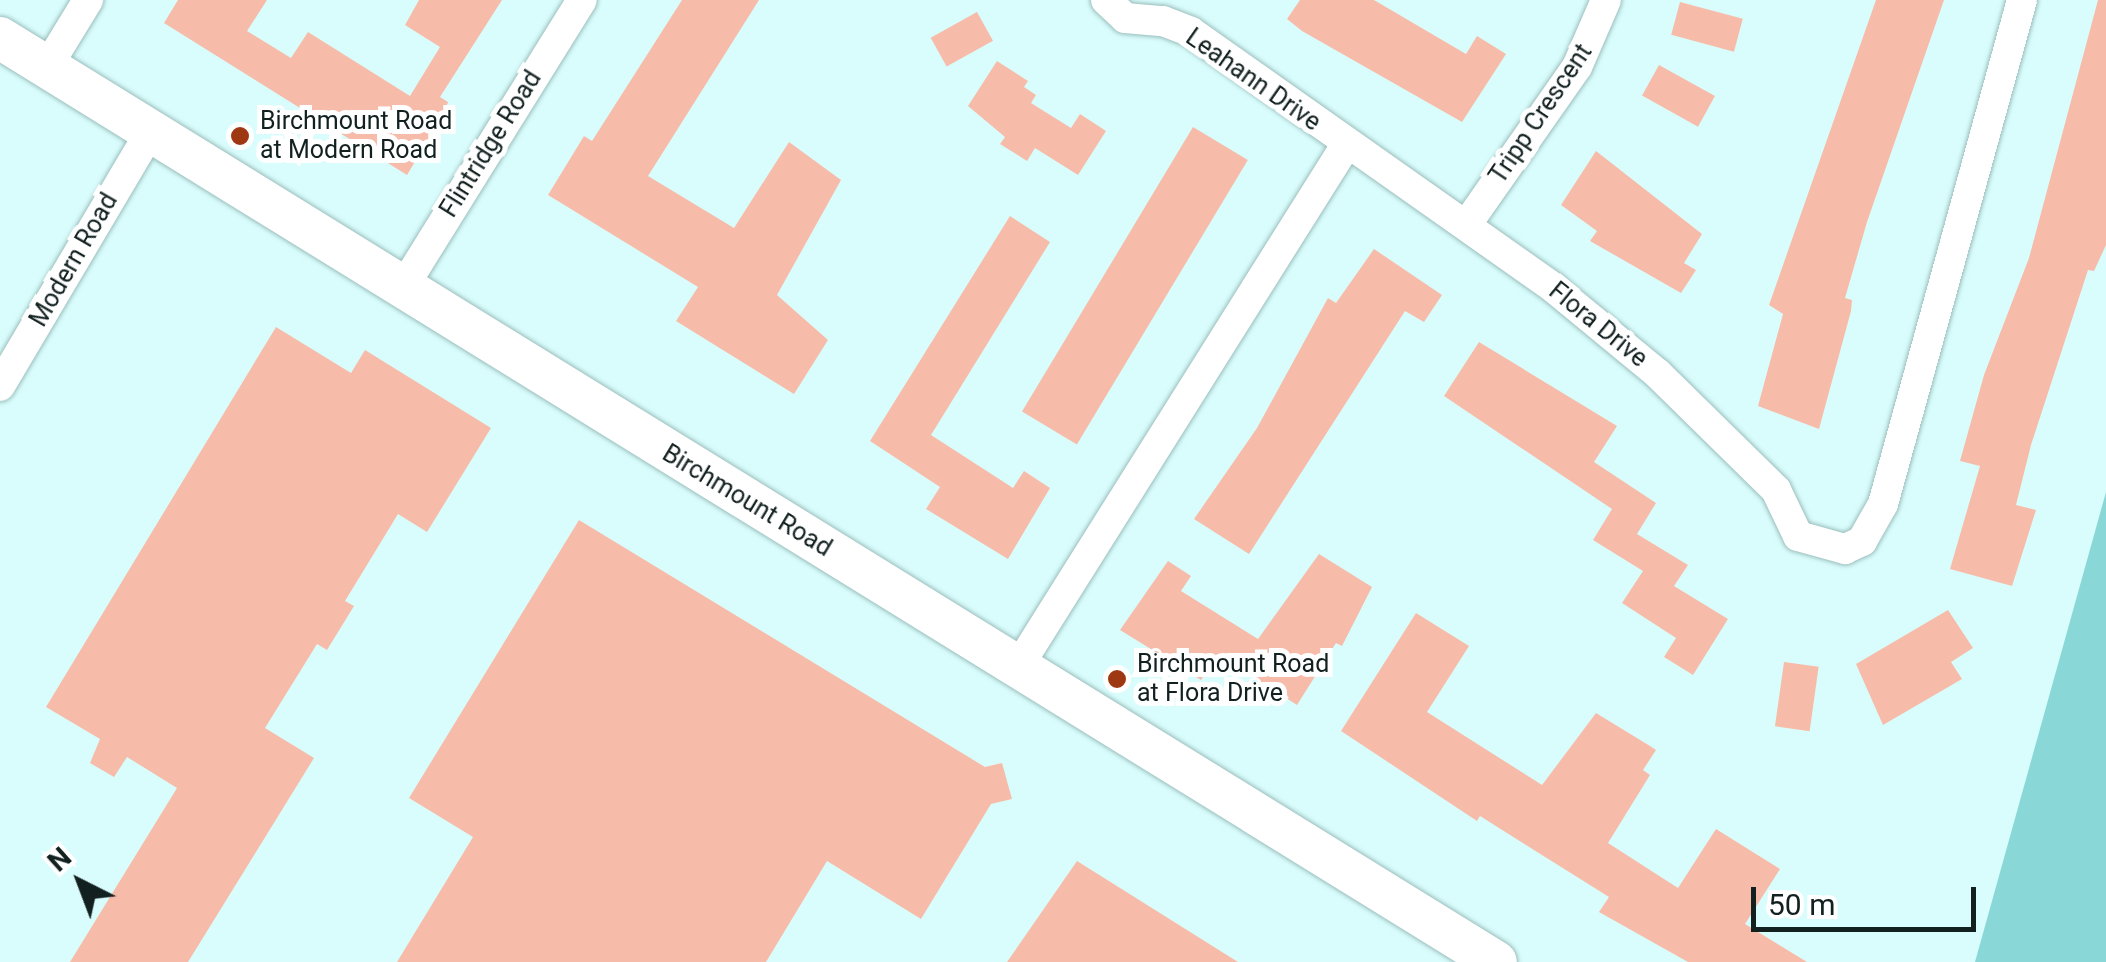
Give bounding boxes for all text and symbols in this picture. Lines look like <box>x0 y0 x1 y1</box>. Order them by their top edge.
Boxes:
street label: Leahann Drive <box>1180 22 1326 138</box>
street label: Tripp Crescent <box>1483 39 1599 189</box>
street label: Flintridge Road <box>434 65 548 223</box>
place label: Birchmount Road at Modern Road <box>260 107 452 166</box>
marker: Birchmount Road at Modern Road <box>229 125 251 147</box>
street label: Modern Road <box>24 188 124 332</box>
street label: Flora Drive <box>1543 276 1653 374</box>
street label: Birchmount Road <box>657 439 837 563</box>
place label: Birchmount Road at Flora Drive <box>1137 650 1329 709</box>
marker: Birchmount Road at Flora Drive <box>1106 668 1128 690</box>
north arrow <box>30 832 130 932</box>
text: N <box>41 840 78 878</box>
scale bar <box>1756 867 1981 929</box>
text: 50 m <box>1768 887 1835 922</box>

